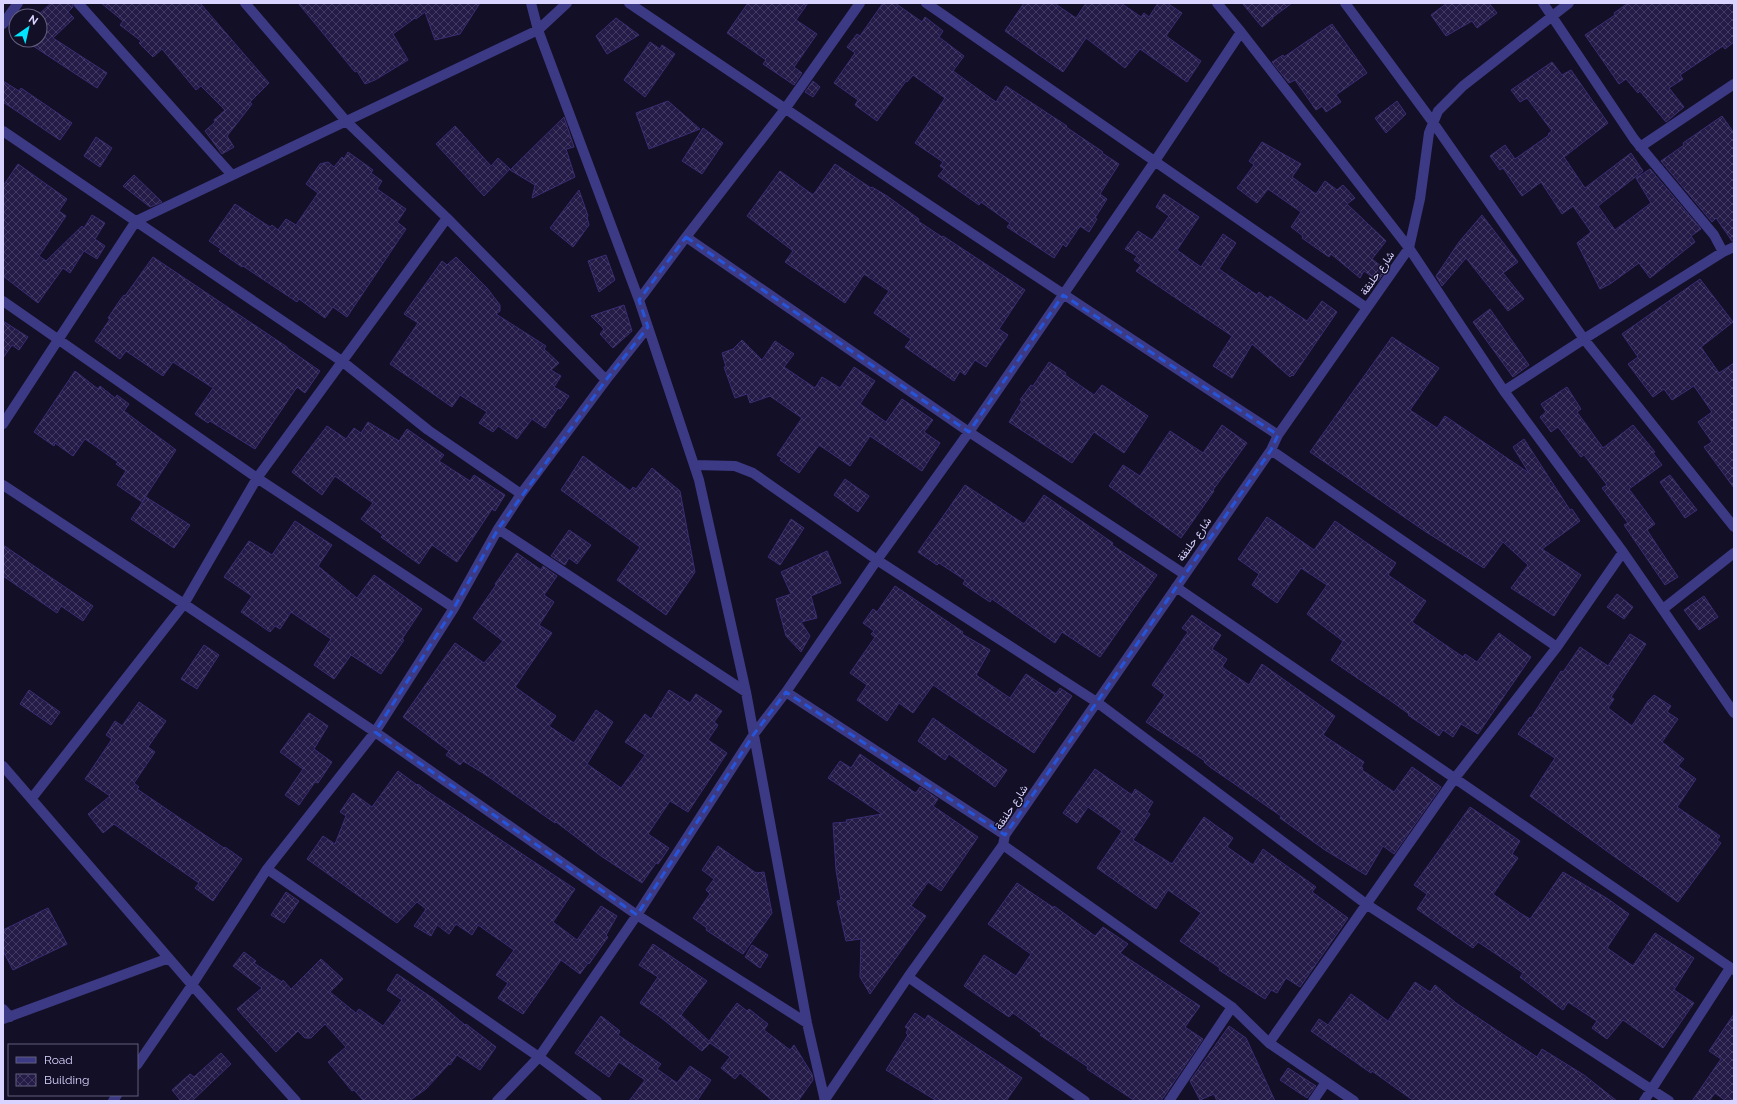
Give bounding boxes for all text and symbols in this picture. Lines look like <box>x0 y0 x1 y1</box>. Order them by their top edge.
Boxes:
north arrow <box>8 8 48 48</box>
text: N <box>26 12 40 28</box>
street label: شارع حلنقة <box>1358 249 1398 298</box>
street label: شارع حلنقة <box>1175 515 1215 564</box>
street label: شارع حلنقة <box>992 782 1032 833</box>
legend <box>8 1044 138 1096</box>
text: Road <box>44 1053 73 1067</box>
text: Building <box>44 1073 90 1087</box>

